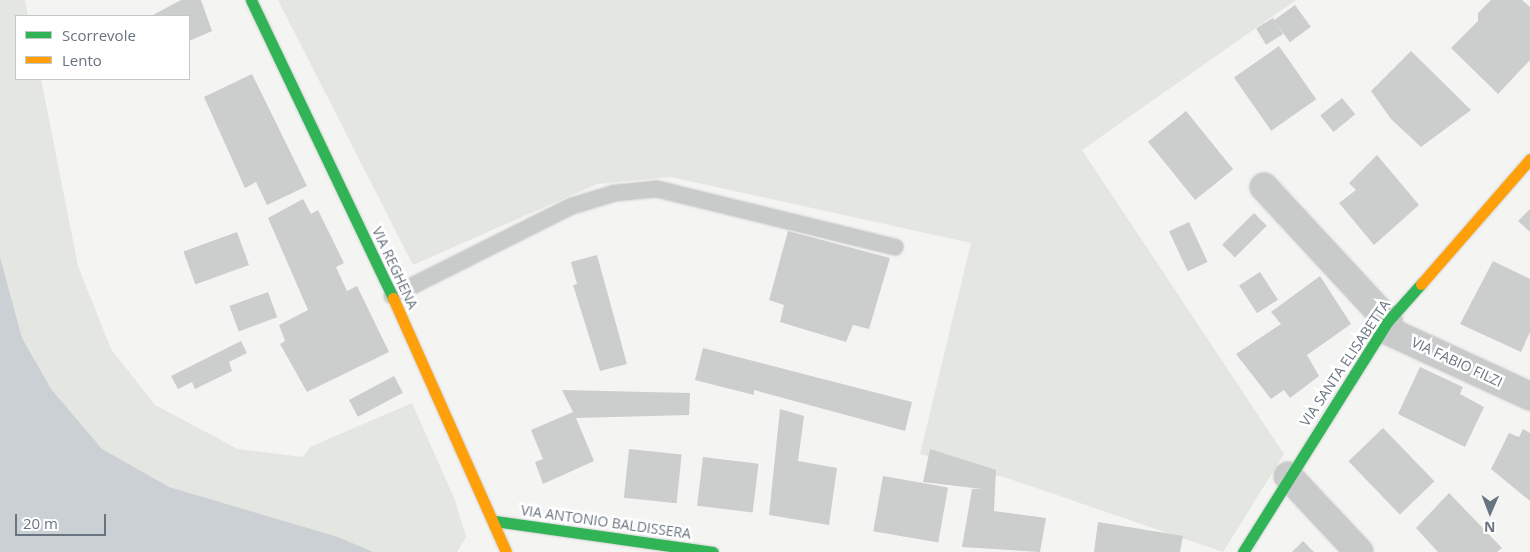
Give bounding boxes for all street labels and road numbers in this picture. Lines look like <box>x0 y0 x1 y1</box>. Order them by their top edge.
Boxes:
street label: VIA REGHENA <box>369 224 421 312</box>
street label: VIA SANTA ELISABETTA <box>1296 297 1394 429</box>
street label: VIA FABIO FILZI <box>1409 334 1505 390</box>
street label: VIA ANTONIO BALDISSERA <box>520 502 692 542</box>

